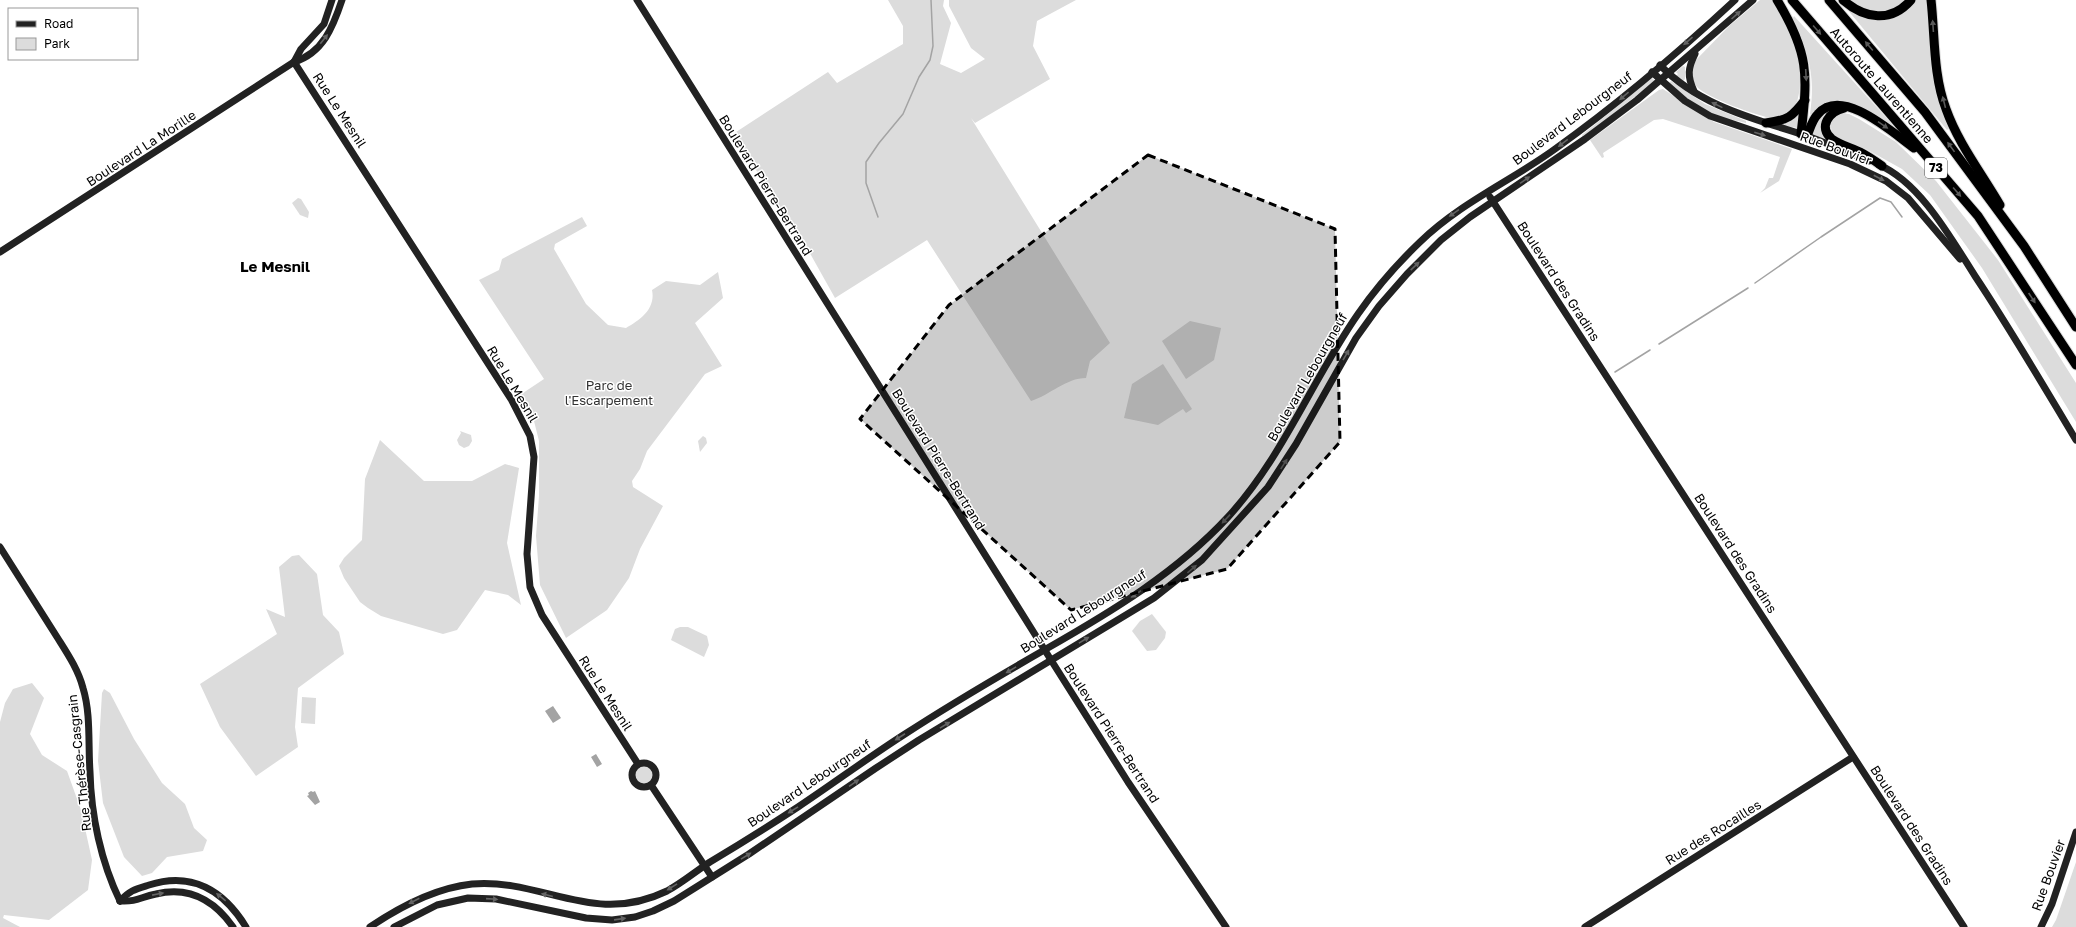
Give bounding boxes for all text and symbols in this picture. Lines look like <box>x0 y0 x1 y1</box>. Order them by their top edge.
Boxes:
legend <box>8 8 138 60</box>
one-way arrow <box>1730 10 1741 19</box>
text: Road <box>44 16 73 31</box>
one-way arrow <box>1930 20 1937 32</box>
street label: Autoroute Laurentienne <box>1827 24 1937 146</box>
one-way arrow <box>1812 25 1821 34</box>
one-way arrow <box>320 34 328 45</box>
text: Park <box>44 36 70 51</box>
one-way arrow <box>1683 37 1694 46</box>
one-way arrow <box>1865 41 1874 51</box>
street label: Boulevard Lebourgneuf <box>1509 68 1635 168</box>
street label: Rue Le Mesnil <box>310 69 370 151</box>
one-way arrow <box>1803 69 1809 82</box>
one-way arrow <box>1618 92 1629 101</box>
one-way arrow <box>1941 96 1947 108</box>
one-way arrow <box>1711 102 1723 108</box>
street label: Boulevard La Morille <box>83 107 199 189</box>
street label: Boulevard Pierre-Bertrand <box>716 112 816 258</box>
one-way arrow <box>1878 121 1888 129</box>
street label: Rue Bouvier <box>1798 128 1874 168</box>
one-way arrow <box>1755 131 1767 137</box>
one-way arrow <box>1558 139 1569 147</box>
one-way arrow <box>1946 142 1955 153</box>
road number: 73 <box>1925 158 1947 178</box>
one-way arrow <box>1873 174 1885 181</box>
one-way arrow <box>1520 176 1531 184</box>
one-way arrow <box>1952 187 1961 197</box>
one-way arrow <box>1449 209 1459 217</box>
street label: Boulevard des Gradins <box>1514 218 1604 344</box>
district label: Le Mesnil <box>240 257 310 275</box>
one-way arrow <box>1410 261 1420 271</box>
one-way arrow <box>2028 292 2036 303</box>
street label: Boulevard Lebourgneuf <box>1264 310 1350 444</box>
street label: Rue Le Mesnil <box>484 343 542 425</box>
one-way arrow <box>1342 349 1349 361</box>
park label: Parc de l'Escarpement <box>565 377 653 408</box>
street label: Boulevard Pierre-Bertrand <box>889 386 989 532</box>
one-way arrow <box>1280 458 1287 470</box>
street label: Boulevard des Gradins <box>1691 490 1781 616</box>
one-way arrow <box>1221 514 1231 524</box>
one-way arrow <box>1187 564 1198 573</box>
street label: Boulevard Lebourgneuf <box>1017 565 1149 656</box>
one-way arrow <box>1130 591 1142 598</box>
one-way arrow <box>1078 637 1090 644</box>
street label: Rue Le Mesnil <box>576 652 636 734</box>
street label: Boulevard Pierre-Bertrand <box>1061 660 1163 806</box>
one-way arrow <box>1005 666 1017 673</box>
street label: Rue Thérèse-Casgrain <box>64 694 94 832</box>
one-way arrow <box>940 721 950 729</box>
one-way arrow <box>895 733 905 741</box>
street label: Boulevard Lebourgneuf <box>744 735 874 830</box>
street label: Boulevard des Gradins <box>1867 762 1957 888</box>
one-way arrow <box>849 779 859 787</box>
street label: Rue des Rocailles <box>1662 796 1764 868</box>
one-way arrow <box>787 807 798 814</box>
street label: Rue Bouvier <box>2028 837 2068 913</box>
one-way arrow <box>740 852 751 860</box>
one-way arrow <box>667 883 677 891</box>
one-way arrow <box>151 891 164 897</box>
one-way arrow <box>541 891 553 897</box>
one-way arrow <box>216 893 227 902</box>
one-way arrow <box>486 896 499 902</box>
one-way arrow <box>408 898 419 905</box>
one-way arrow <box>614 916 626 922</box>

